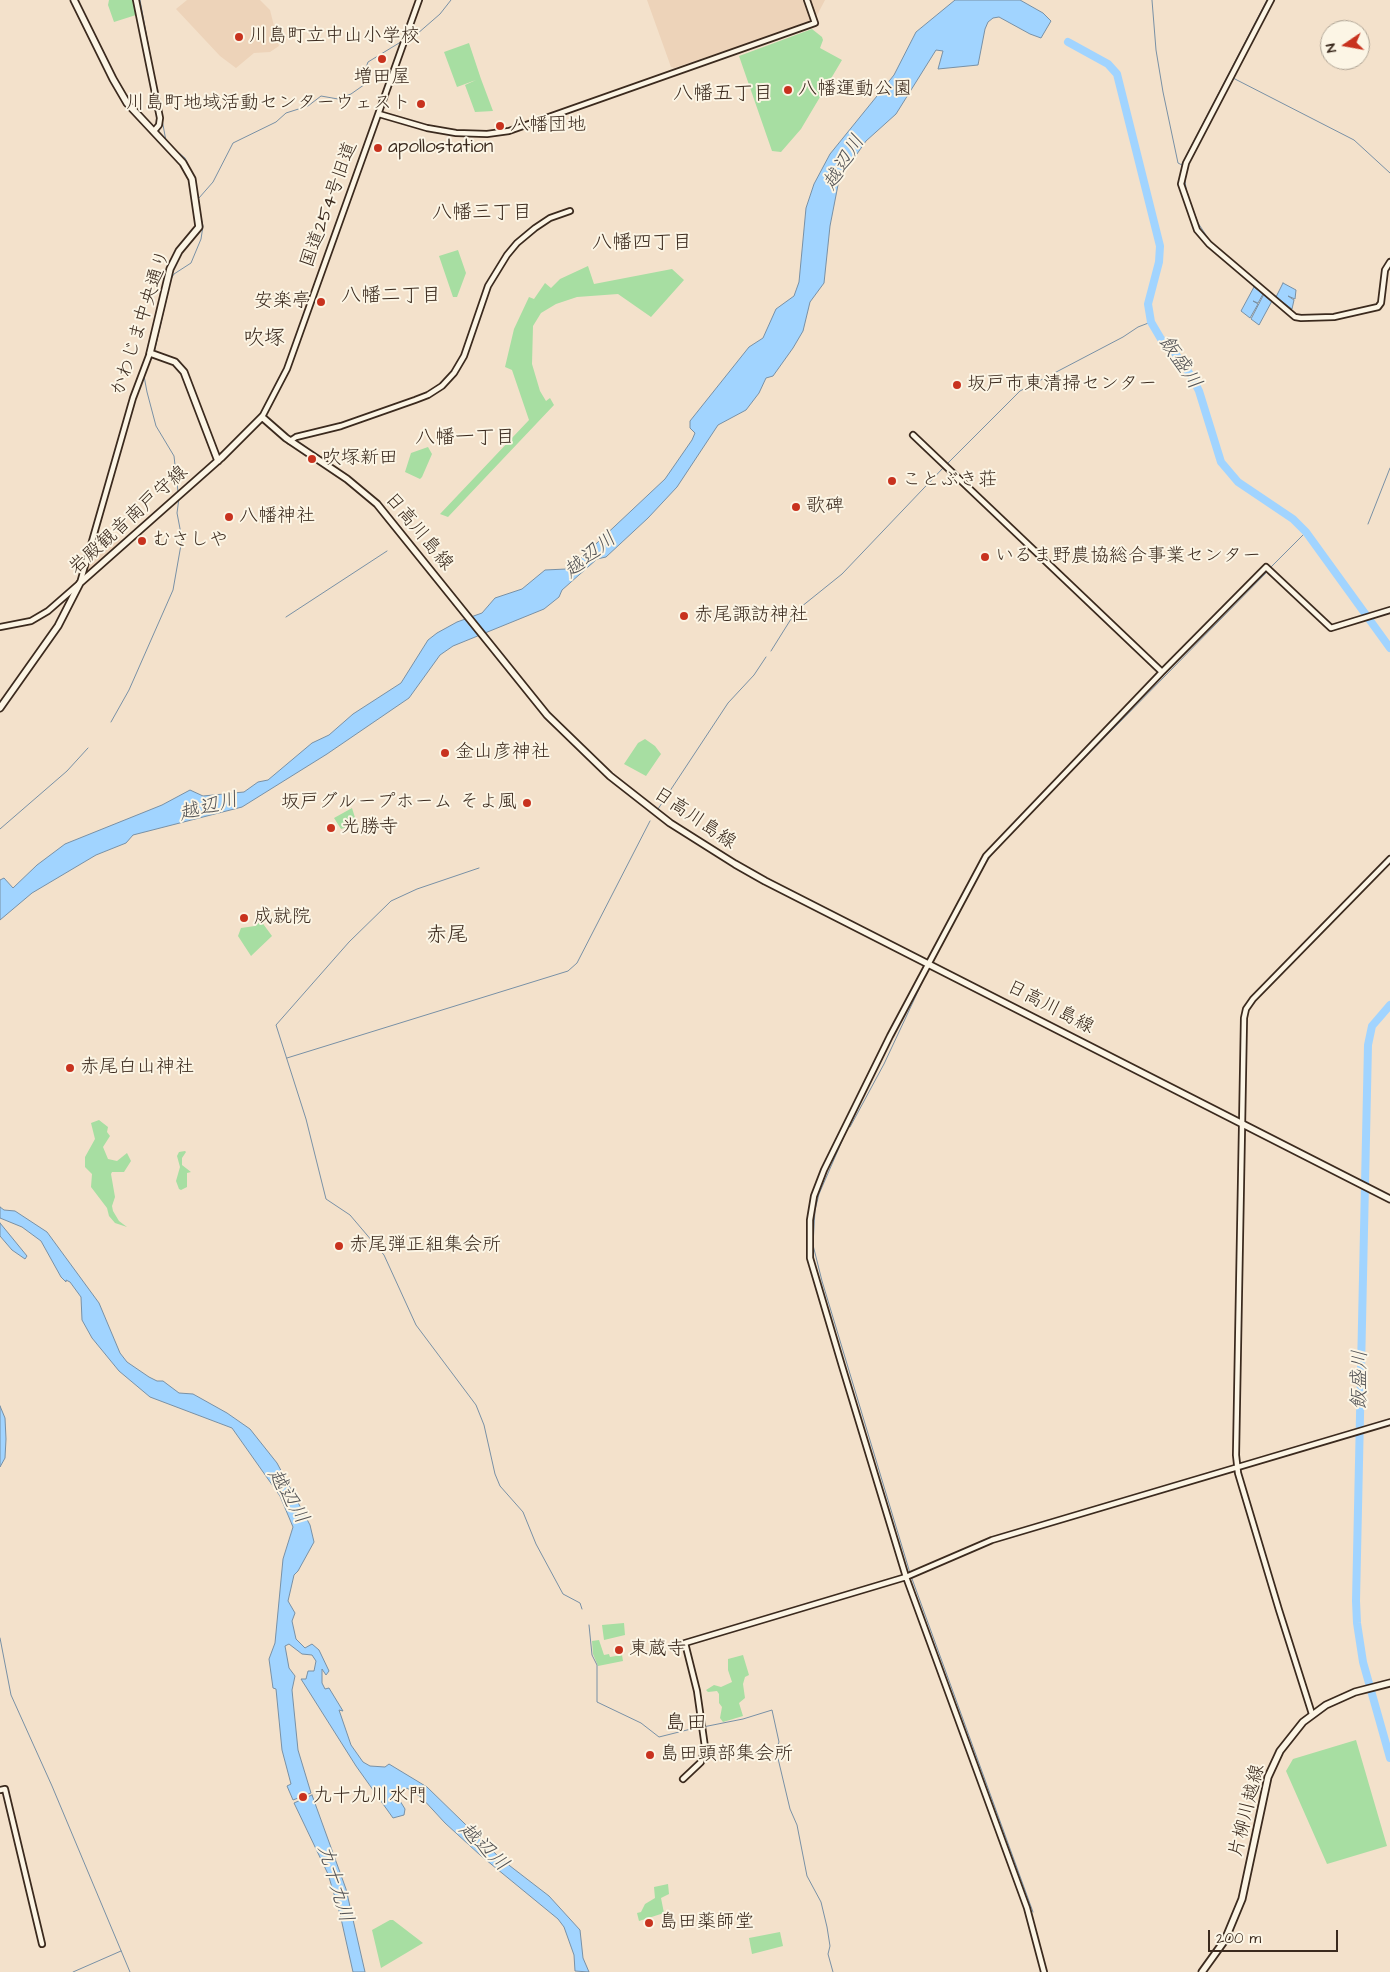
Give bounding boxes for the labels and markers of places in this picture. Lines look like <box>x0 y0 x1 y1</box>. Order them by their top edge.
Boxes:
place label: 川島町立中山小学校 <box>249 26 420 48</box>
marker: 川島町立中山小学校 <box>233 31 245 43</box>
marker: 増田屋 <box>376 53 388 65</box>
place label: 増田屋 <box>354 67 410 89</box>
place label: 八幡運動公園 <box>798 79 912 101</box>
marker: 八幡運動公園 <box>782 84 794 96</box>
place label: 川島町地域活動センターウェスト <box>126 93 411 115</box>
marker: 川島町地域活動センターウェスト <box>415 98 427 110</box>
place label: 八幡団地 <box>510 115 586 137</box>
marker: 八幡団地 <box>494 120 506 132</box>
place label: apollostation <box>388 137 493 159</box>
marker: apollostation <box>372 142 384 154</box>
place label: 安楽亭 <box>254 291 311 313</box>
marker: 安楽亭 <box>315 296 327 308</box>
place label: 坂戸市東清掃センター <box>967 374 1157 396</box>
marker: 坂戸市東清掃センター <box>951 379 963 391</box>
place label: 吹塚新田 <box>322 448 398 470</box>
marker: 吹塚新田 <box>306 453 318 465</box>
place label: ことぶき荘 <box>902 470 997 492</box>
marker: ことぶき荘 <box>886 475 898 487</box>
place label: 歌碑 <box>806 496 844 518</box>
marker: 歌碑 <box>790 501 802 513</box>
place label: 八幡神社 <box>239 506 315 528</box>
marker: 八幡神社 <box>223 511 235 523</box>
place label: むさしや <box>152 530 228 552</box>
marker: むさしや <box>136 535 148 547</box>
place label: いるま野農協総合事業センター <box>995 546 1261 568</box>
marker: いるま野農協総合事業センター <box>979 551 991 563</box>
place label: 赤尾諏訪神社 <box>694 605 808 627</box>
marker: 赤尾諏訪神社 <box>678 610 690 622</box>
place label: 金山彦神社 <box>455 742 550 764</box>
marker: 金山彦神社 <box>439 747 451 759</box>
place label: 坂戸グループホーム そよ風 <box>281 792 517 814</box>
marker: 坂戸グループホーム そよ風 <box>521 797 533 809</box>
place label: 光勝寺 <box>341 817 398 839</box>
marker: 光勝寺 <box>325 822 337 834</box>
place label: 成就院 <box>254 907 311 929</box>
marker: 成就院 <box>238 912 250 924</box>
place label: 赤尾白山神社 <box>80 1057 194 1079</box>
marker: 赤尾白山神社 <box>64 1062 76 1074</box>
place label: 赤尾弾正組集会所 <box>349 1235 501 1257</box>
marker: 赤尾弾正組集会所 <box>333 1240 345 1252</box>
place label: 東蔵寺 <box>629 1639 686 1661</box>
marker: 東蔵寺 <box>613 1644 625 1656</box>
place label: 島田頭部集会所 <box>660 1744 793 1766</box>
marker: 島田頭部集会所 <box>644 1749 656 1761</box>
place label: 九十九川水門 <box>313 1786 427 1808</box>
marker: 九十九川水門 <box>297 1791 309 1803</box>
place label: 島田薬師堂 <box>659 1912 754 1934</box>
marker: 島田薬師堂 <box>643 1917 655 1929</box>

